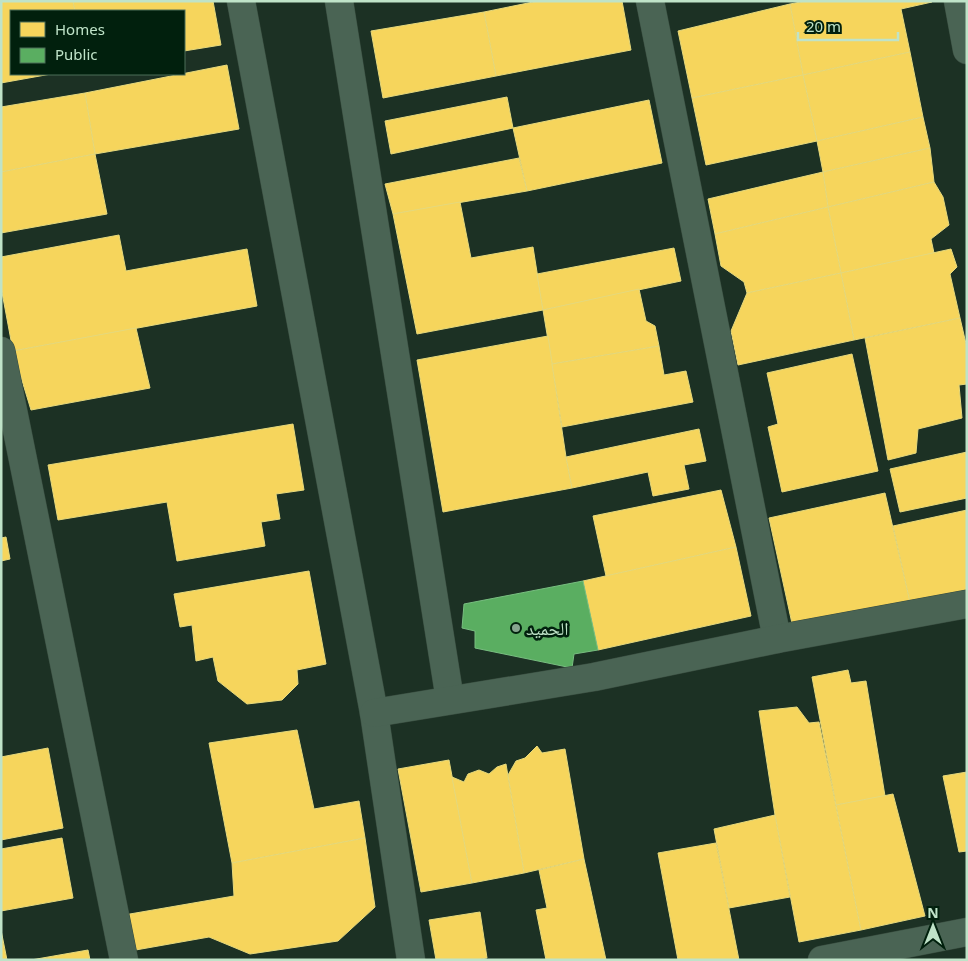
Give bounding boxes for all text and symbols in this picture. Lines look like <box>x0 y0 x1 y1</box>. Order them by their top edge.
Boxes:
legend <box>10 10 185 75</box>
scale bar <box>798 10 898 42</box>
text: 20 m <box>806 16 841 36</box>
text: Homes <box>55 19 105 39</box>
text: Public <box>55 44 98 64</box>
place label: الحميد <box>526 616 569 640</box>
marker: الحميد <box>510 622 522 634</box>
north arrow <box>908 901 958 951</box>
text: N <box>927 903 939 922</box>

